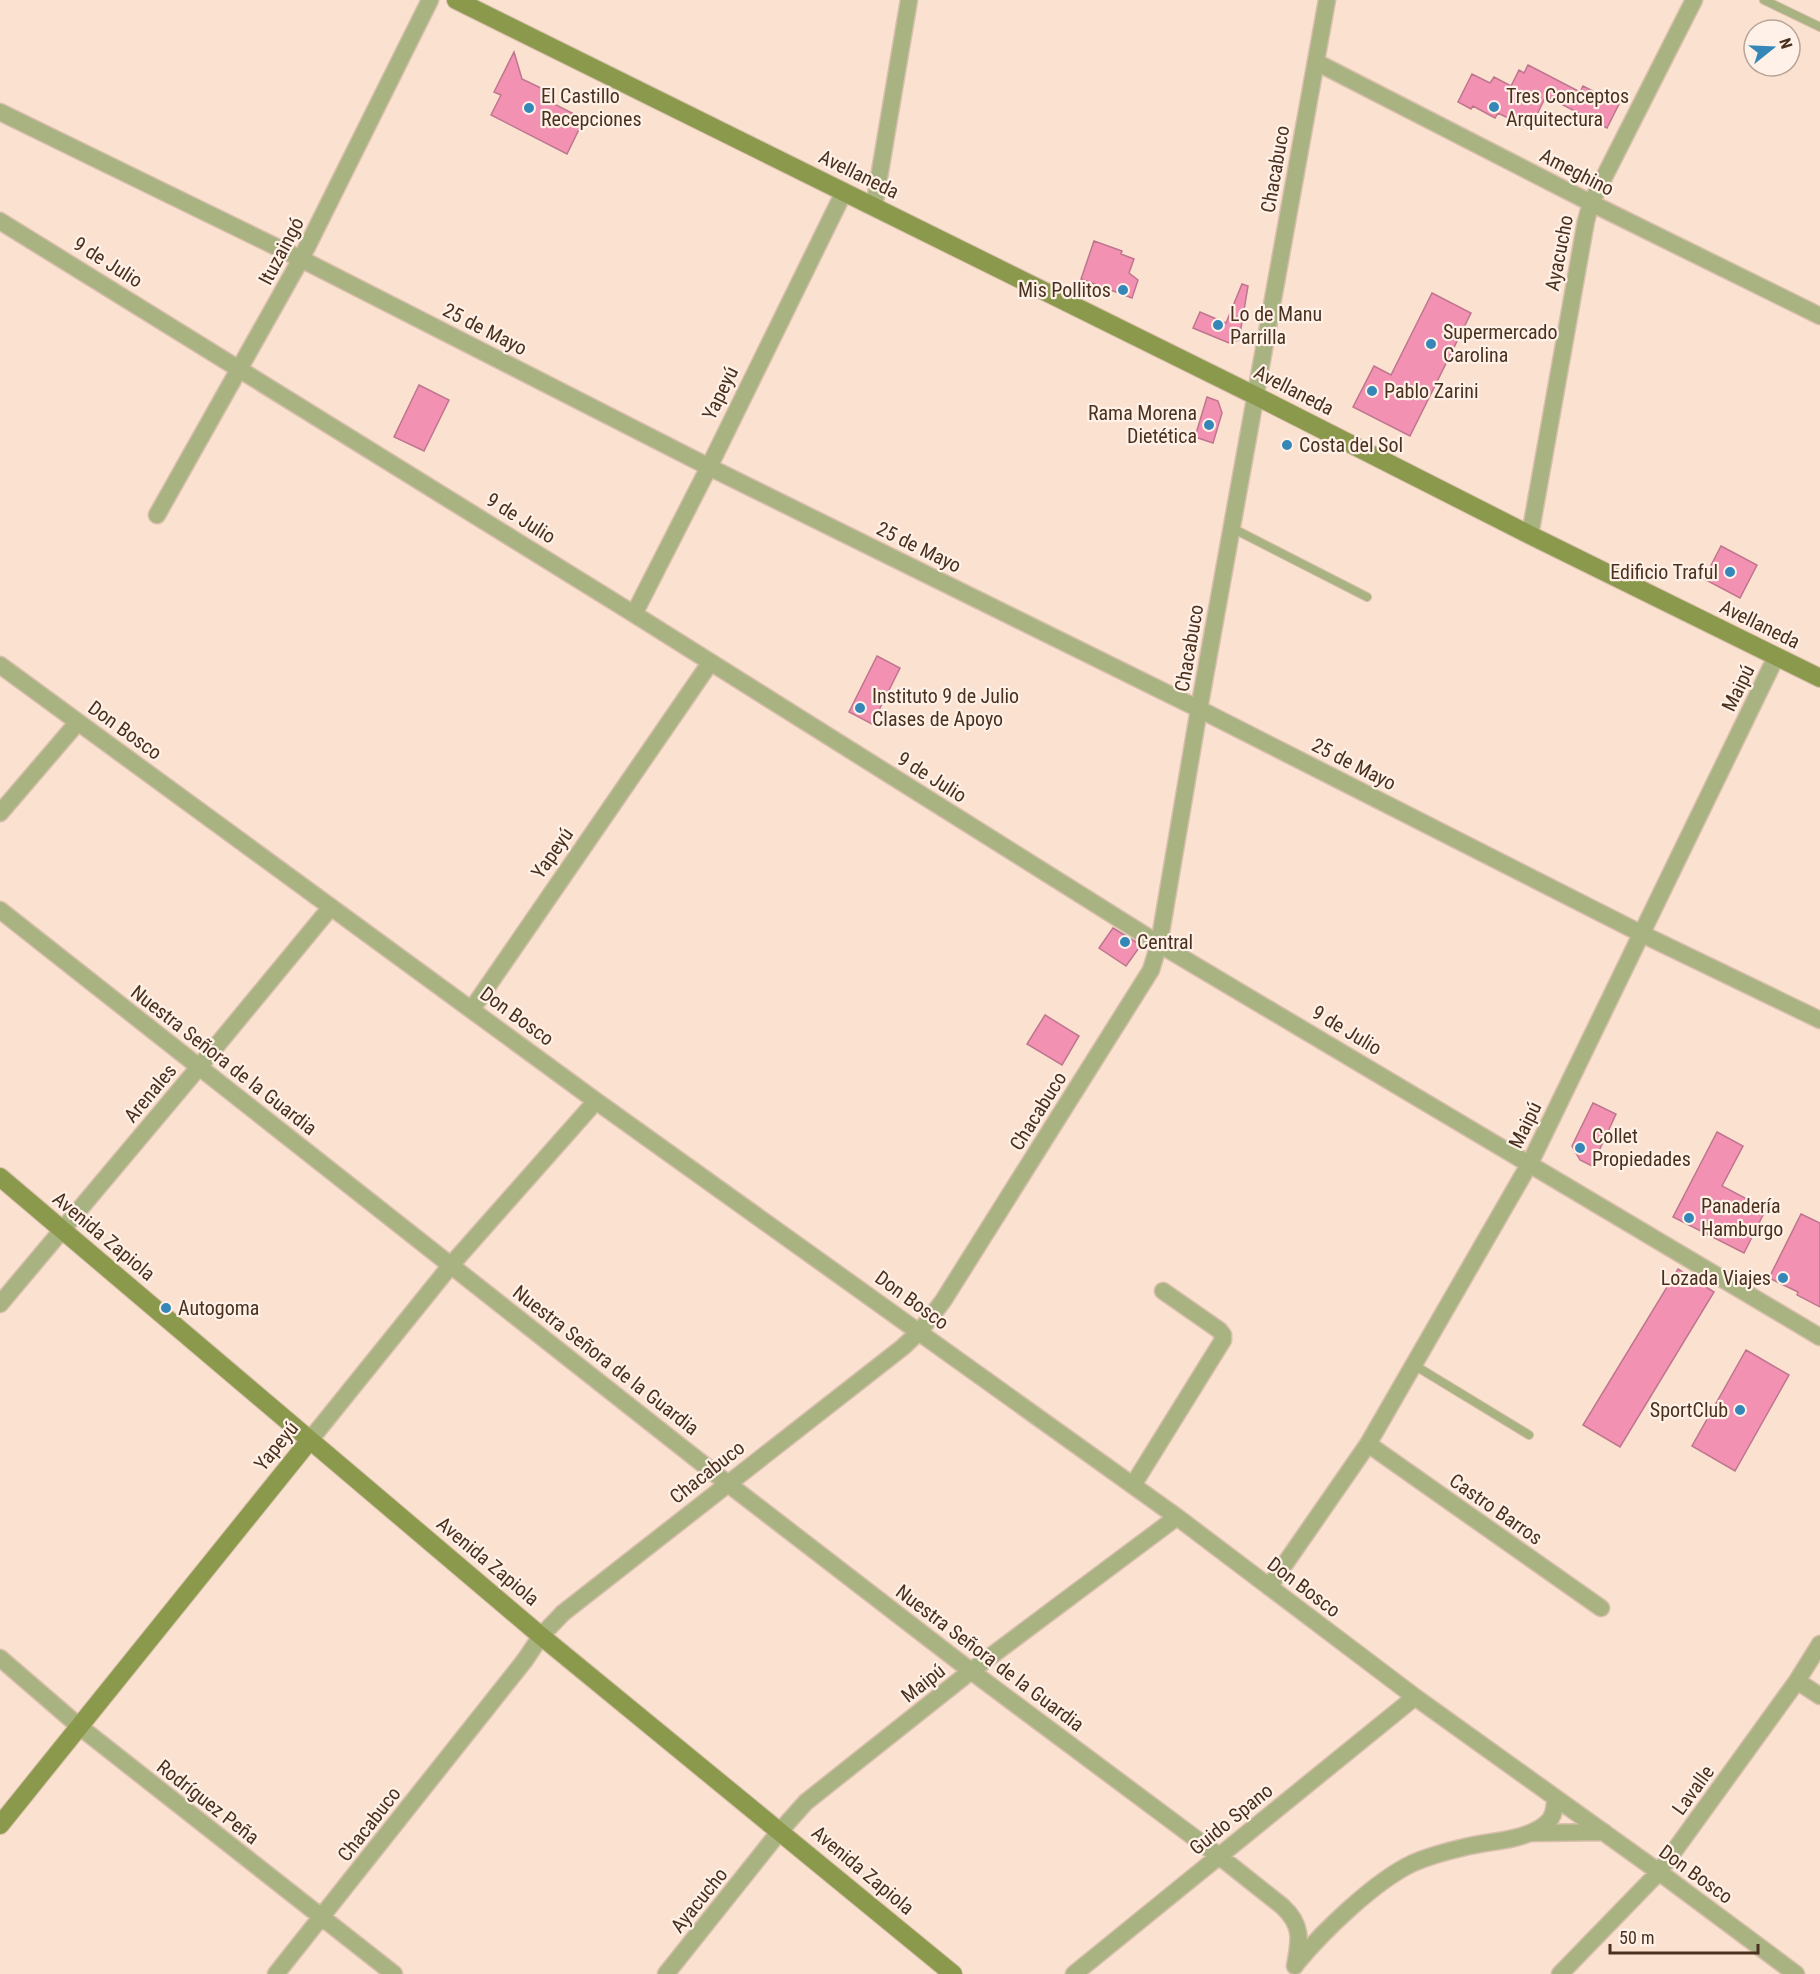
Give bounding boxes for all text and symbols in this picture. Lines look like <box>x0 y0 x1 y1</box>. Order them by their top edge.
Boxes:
north arrow <box>1742 18 1802 78</box>
text: N <box>1775 36 1796 51</box>
place label: El Castillo Recepciones <box>541 84 642 131</box>
place label: Tres Conceptos Arquitectura <box>1506 84 1629 131</box>
marker: Tres Conceptos Arquitectura <box>1487 100 1501 114</box>
marker: El Castillo Recepciones <box>522 101 536 115</box>
street label: Chacabuco <box>1256 123 1294 215</box>
street label: Ameghino <box>1536 143 1618 201</box>
street label: Avellaneda <box>815 144 903 204</box>
street label: Ituzaingó <box>253 213 309 289</box>
street label: Ayacucho <box>1540 213 1578 293</box>
street label: 9 de Julio <box>69 231 147 293</box>
place label: Mis Pollitos <box>1018 278 1111 302</box>
marker: Mis Pollitos <box>1116 283 1130 297</box>
street label: 25 de Mayo <box>439 298 531 360</box>
place label: Lo de Manu Parrilla <box>1230 302 1322 349</box>
marker: Lo de Manu Parrilla <box>1211 318 1225 332</box>
place label: Supermercado Carolina <box>1443 320 1558 367</box>
marker: Supermercado Carolina <box>1424 337 1438 351</box>
street label: Avellaneda <box>1250 360 1338 420</box>
street label: Yapeyú <box>697 362 743 424</box>
place label: Pablo Zarini <box>1384 379 1479 403</box>
marker: Pablo Zarini <box>1365 384 1379 398</box>
place label: Rama Morena Dietética <box>1088 401 1197 448</box>
marker: Rama Morena Dietética <box>1202 418 1216 432</box>
place label: Costa del Sol <box>1299 433 1403 457</box>
marker: Costa del Sol <box>1280 438 1294 452</box>
street label: 9 de Julio <box>482 487 560 549</box>
street label: 25 de Mayo <box>873 516 965 578</box>
place label: Edificio Traful <box>1610 560 1718 584</box>
marker: Edificio Traful <box>1723 565 1737 579</box>
street label: Avellaneda <box>1716 594 1804 654</box>
street label: Chacabuco <box>1170 602 1208 694</box>
street label: Maipú <box>1717 661 1759 715</box>
place label: Instituto 9 de Julio Clases de Apoyo <box>872 684 1019 731</box>
street label: Don Bosco <box>84 695 166 765</box>
marker: Instituto 9 de Julio Clases de Apoyo <box>853 701 867 715</box>
street label: 25 de Mayo <box>1308 733 1400 795</box>
street label: 9 de Julio <box>893 746 971 808</box>
street label: Yapeyú <box>526 823 578 883</box>
place label: Central <box>1137 930 1193 954</box>
marker: Central <box>1118 935 1132 949</box>
street label: Nuestra Señora de la Guardia <box>126 980 322 1140</box>
street label: Don Bosco <box>476 981 558 1051</box>
street label: 9 de Julio <box>1308 1000 1386 1060</box>
street label: Arenales <box>119 1059 181 1127</box>
street label: Chacabuco <box>1004 1067 1072 1155</box>
street label: Maipú <box>1504 1098 1546 1152</box>
place label: Collet Propiedades <box>1592 1124 1691 1171</box>
marker: Collet Propiedades <box>1573 1141 1587 1155</box>
street label: Avenida Zapiola <box>48 1186 160 1286</box>
place label: Panadería Hamburgo <box>1701 1194 1783 1241</box>
marker: Panadería Hamburgo <box>1682 1211 1696 1225</box>
street label: Don Bosco <box>871 1265 953 1335</box>
place label: Lozada Viajes <box>1661 1266 1771 1290</box>
marker: Lozada Viajes <box>1776 1271 1790 1285</box>
street label: Nuestra Señora de la Guardia <box>508 1280 704 1440</box>
place label: Autogoma <box>178 1296 259 1320</box>
marker: Autogoma <box>159 1301 173 1315</box>
place label: SportClub <box>1650 1398 1728 1422</box>
marker: SportClub <box>1733 1403 1747 1417</box>
street label: Yapeyú <box>249 1416 303 1476</box>
street label: Chacabuco <box>665 1435 749 1509</box>
street label: Castro Barros <box>1445 1468 1547 1550</box>
street label: Avenida Zapiola <box>432 1511 544 1611</box>
street label: Don Bosco <box>1263 1552 1345 1622</box>
street label: Nuestra Señora de la Guardia <box>891 1579 1089 1737</box>
street label: Maipú <box>896 1659 950 1707</box>
street label: Rodríguez Peña <box>152 1755 264 1849</box>
street label: Lavalle <box>1667 1760 1719 1820</box>
street label: Guido Spano <box>1185 1778 1277 1860</box>
street label: Chacabuco <box>332 1782 406 1866</box>
street label: Avenida Zapiola <box>807 1820 919 1920</box>
street label: Don Bosco <box>1655 1839 1737 1909</box>
street label: Ayacucho <box>666 1863 732 1937</box>
scale bar <box>1610 1917 1758 1955</box>
text: 50 m <box>1619 1927 1654 1948</box>

